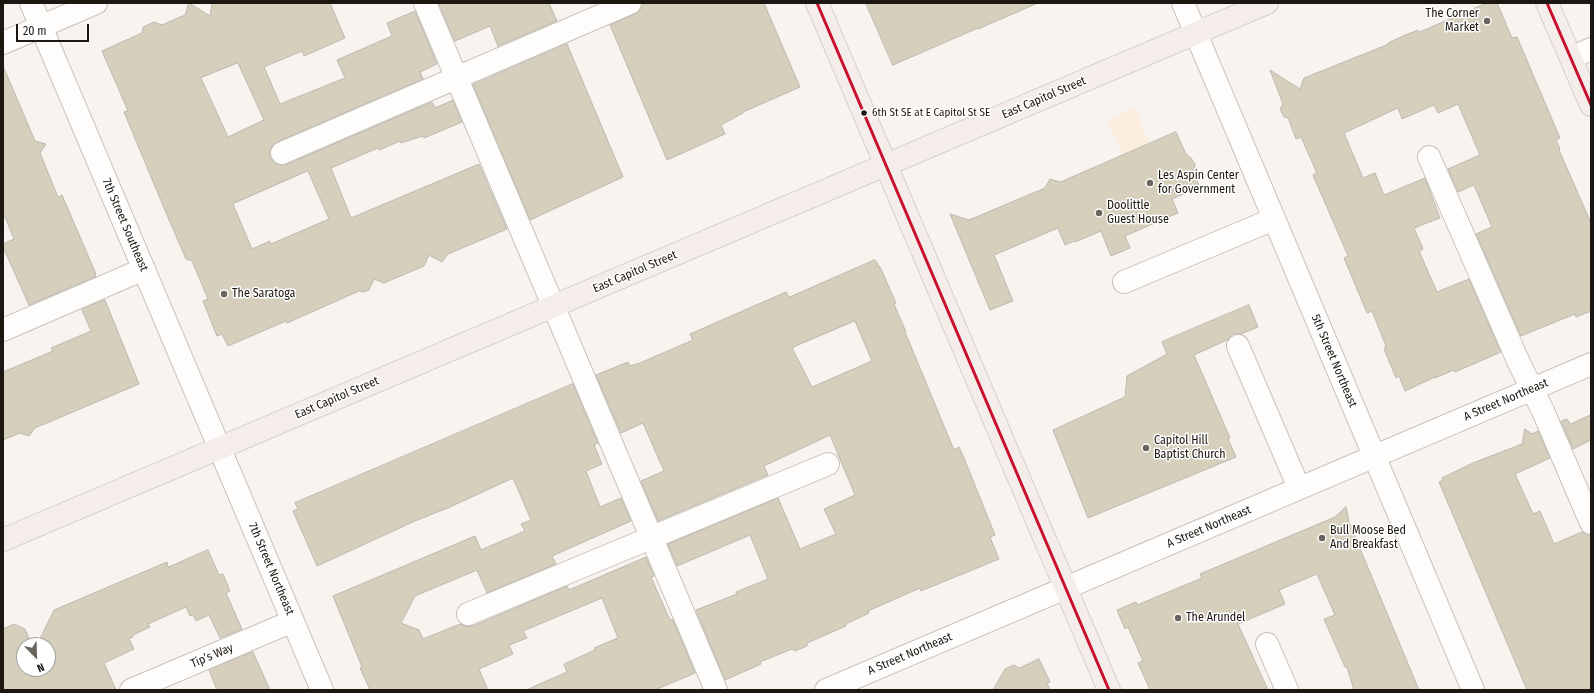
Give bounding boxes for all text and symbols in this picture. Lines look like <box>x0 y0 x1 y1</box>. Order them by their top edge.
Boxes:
place label: The Corner Market <box>1426 7 1479 35</box>
scale bar <box>18 16 91 42</box>
marker: The Corner Market <box>1482 16 1492 26</box>
text: 20 m <box>23 24 47 38</box>
street label: East Capitol Street <box>1000 74 1088 122</box>
place label: 6th St SE at E Capitol St SE <box>872 106 990 120</box>
marker: 6th St SE at E Capitol St SE <box>859 108 869 118</box>
place label: Les Aspin Center for Government <box>1158 169 1239 197</box>
street label: 7th Street Southeast <box>99 176 151 274</box>
marker: Les Aspin Center for Government <box>1145 178 1155 188</box>
place label: Doolittle Guest House <box>1107 199 1169 227</box>
marker: Doolittle Guest House <box>1094 208 1104 218</box>
street label: East Capitol Street <box>591 248 679 296</box>
place label: The Saratoga <box>232 287 296 301</box>
marker: The Saratoga <box>219 289 229 299</box>
street label: 5th Street Northeast <box>1308 312 1360 410</box>
street label: East Capitol Street <box>293 374 381 422</box>
street label: A Street Northeast <box>1462 376 1550 424</box>
place label: Capitol Hill Baptist Church <box>1154 434 1226 462</box>
marker: Capitol Hill Baptist Church <box>1141 443 1151 453</box>
street label: A Street Northeast <box>1165 503 1253 551</box>
street label: 7th Street Northeast <box>245 521 297 617</box>
place label: Bull Moose Bed And Breakfast <box>1330 524 1406 552</box>
marker: Bull Moose Bed And Breakfast <box>1317 533 1327 543</box>
place label: The Arundel <box>1186 611 1245 625</box>
marker: The Arundel <box>1173 613 1183 623</box>
street label: A Street Northeast <box>866 630 954 678</box>
north arrow <box>16 637 56 677</box>
street label: Tip’s Way <box>189 641 235 671</box>
text: N <box>35 660 46 675</box>

